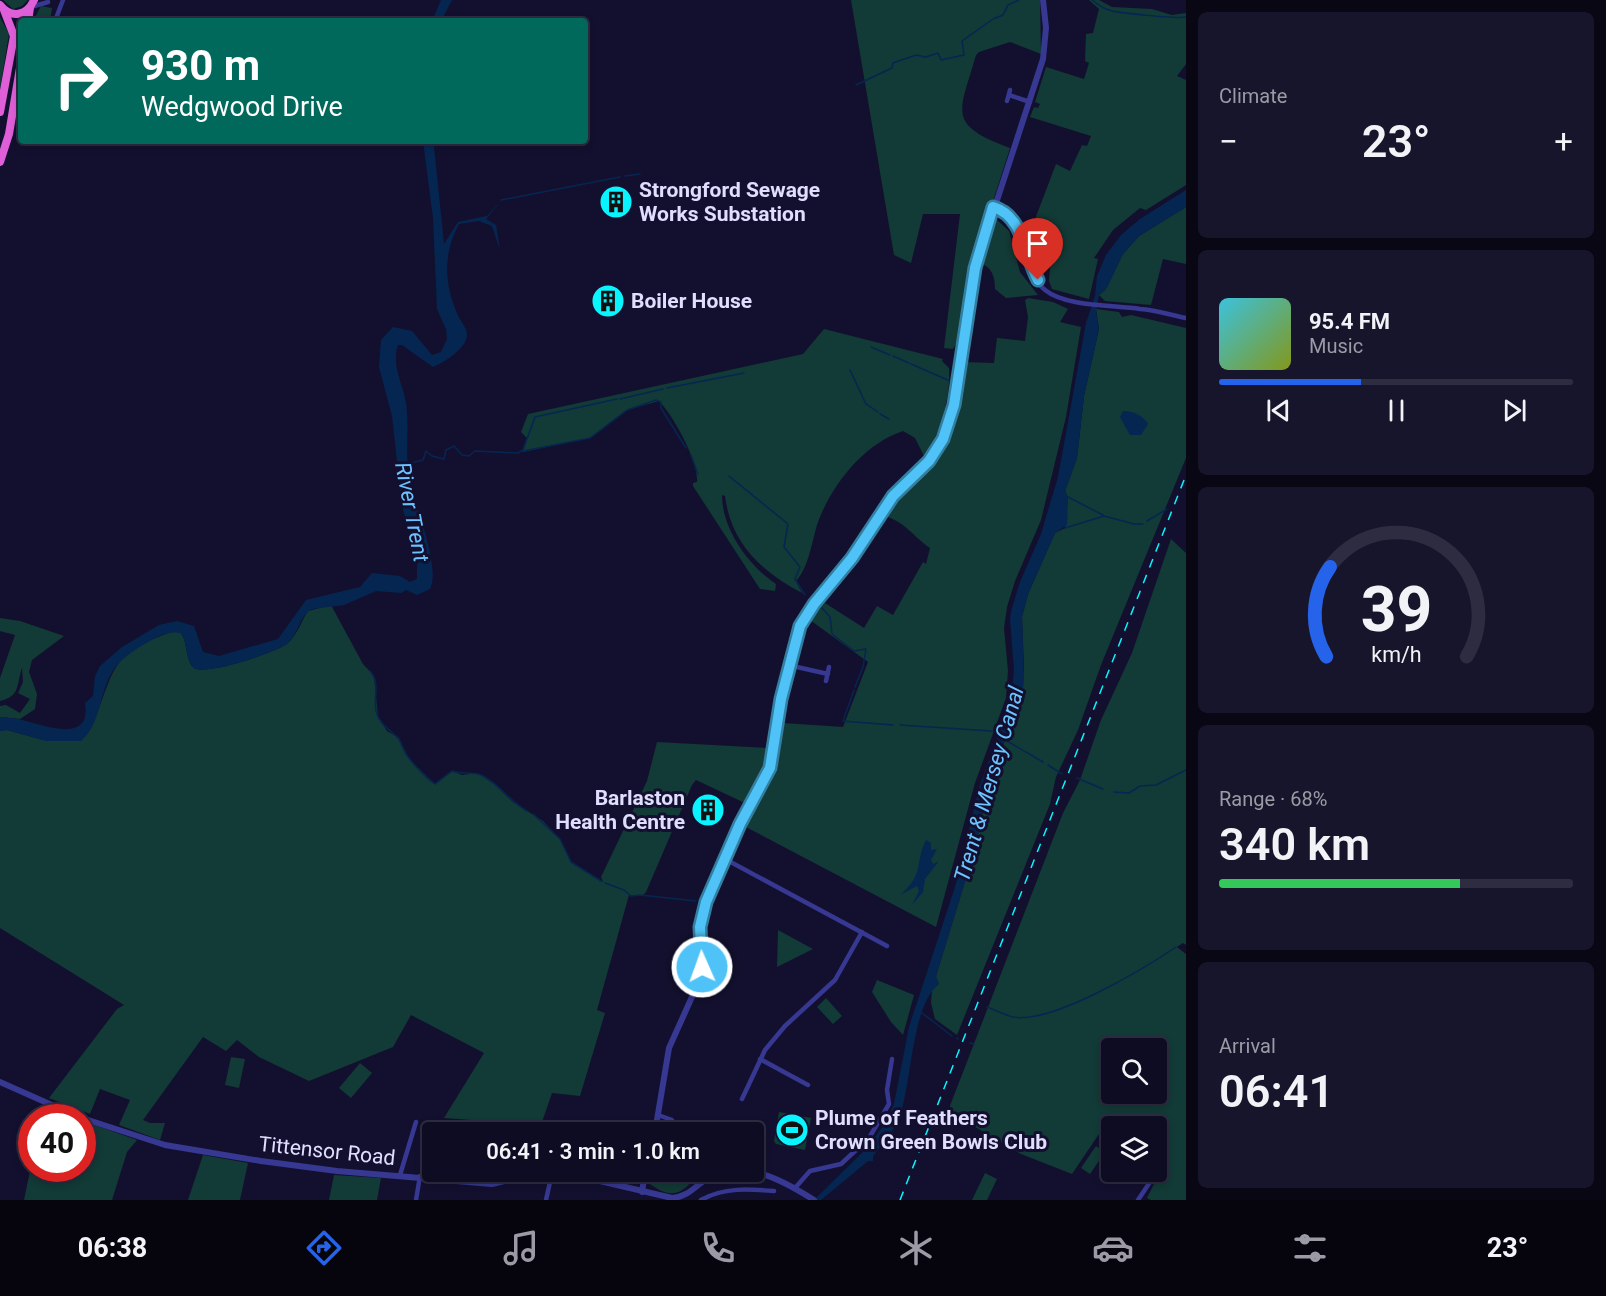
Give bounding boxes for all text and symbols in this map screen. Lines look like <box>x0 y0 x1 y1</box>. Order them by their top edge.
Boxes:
text: 930 m <box>141 41 260 90</box>
icon: right <box>42 42 120 120</box>
text: Climate <box>1219 84 1287 108</box>
text: Wedgwood Drive <box>141 91 343 123</box>
text: 23° <box>1362 115 1430 168</box>
text: − <box>1219 122 1238 161</box>
text: + <box>1554 122 1573 161</box>
place label: Strongford Sewage Works Substation <box>639 178 820 226</box>
building icon: Strongford Sewage Works Substation <box>598 184 634 220</box>
pin <box>1012 218 1063 280</box>
icon: arrive <box>1021 227 1054 260</box>
building icon: Boiler House <box>590 283 626 319</box>
place label: Boiler House <box>631 289 752 313</box>
text: 95.4 FM <box>1309 309 1390 334</box>
text: Music <box>1309 334 1363 358</box>
icon: previous <box>1262 394 1295 427</box>
icon: pause <box>1380 394 1413 427</box>
icon: next <box>1498 394 1531 427</box>
water label: River Trent <box>390 460 434 565</box>
text: 39 <box>1360 573 1432 646</box>
text: km/h <box>1371 642 1421 667</box>
water label: Trent & Mersey Canal <box>949 683 1029 885</box>
place label: Barlaston Health Centre <box>555 786 685 834</box>
text: Range · 68% <box>1219 787 1327 811</box>
building icon: Barlaston Health Centre <box>690 792 726 828</box>
text: 340 km <box>1219 818 1370 871</box>
position arrow <box>670 935 734 999</box>
text: Arrival <box>1219 1034 1276 1058</box>
map controls <box>1101 1038 1167 1182</box>
button: search <box>1101 1038 1167 1104</box>
text: 06:41 <box>1219 1065 1334 1118</box>
speed limit sign: 40 <box>18 1104 96 1182</box>
place label: Plume of Feathers Crown Green Bowls Club <box>815 1106 1047 1154</box>
sports icon: Plume of Feathers Crown Green Bowls Club <box>774 1112 810 1148</box>
button: layers <box>1101 1116 1167 1182</box>
street label: Tittensor Road <box>257 1132 397 1170</box>
text: 06:41 · 3 min · 1.0 km <box>486 1139 700 1164</box>
icon: directions <box>303 1227 345 1269</box>
icon: music <box>500 1227 542 1269</box>
icon: phone <box>697 1227 739 1269</box>
icon: climate <box>895 1227 937 1269</box>
icon: car <box>1092 1227 1134 1269</box>
icon: filters <box>1289 1227 1331 1269</box>
text: 06:38 <box>78 1232 147 1264</box>
text: 23° <box>1487 1232 1528 1264</box>

